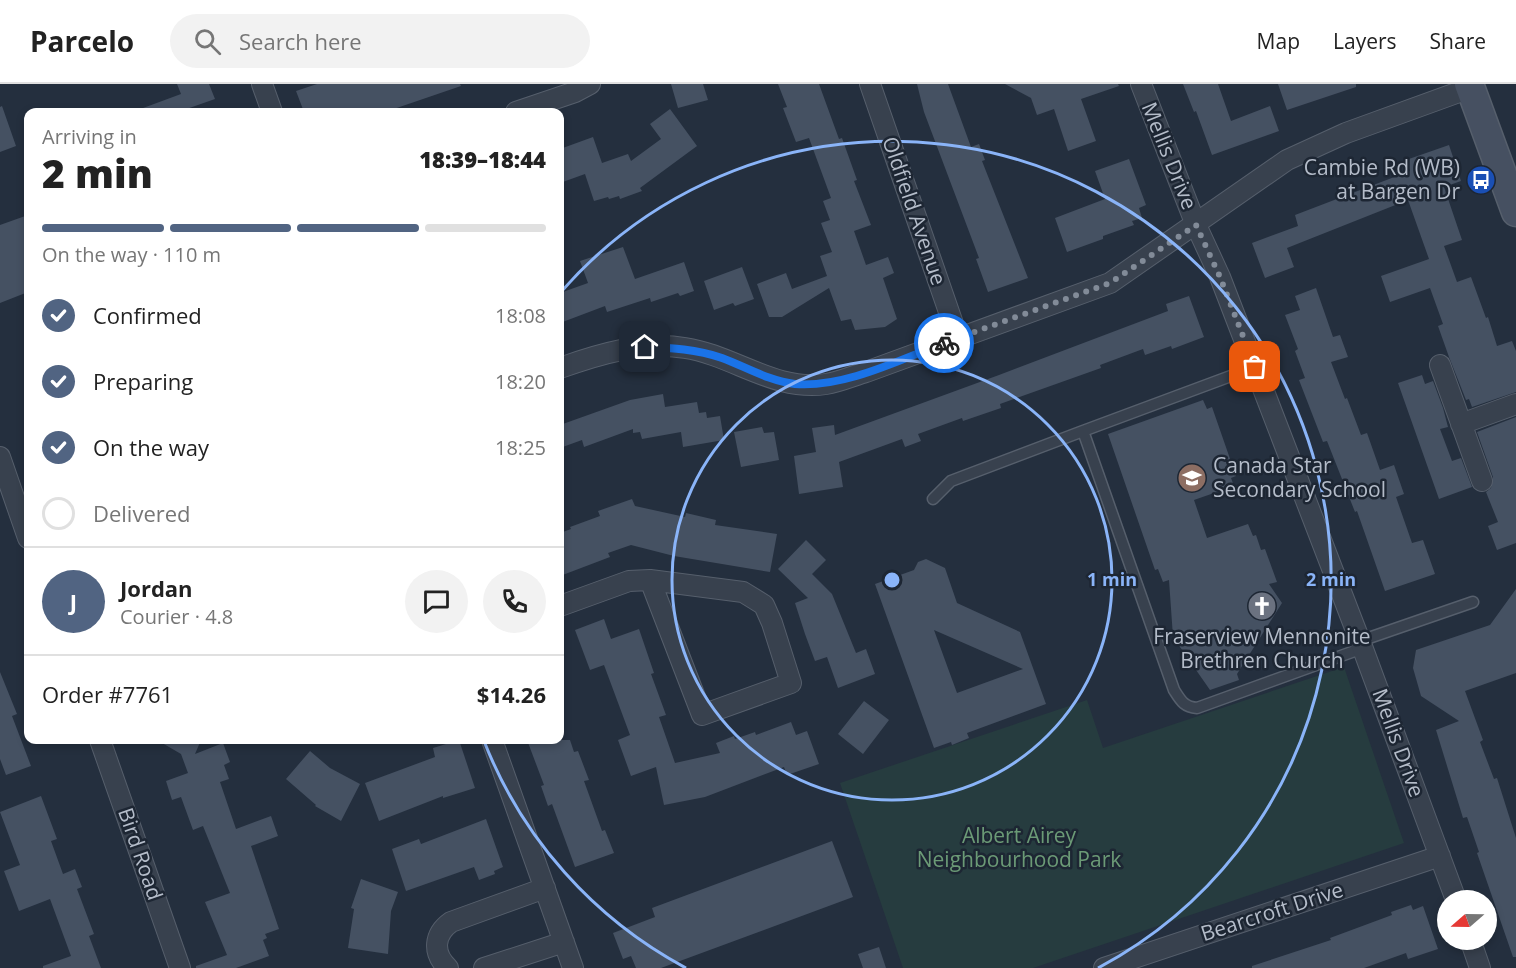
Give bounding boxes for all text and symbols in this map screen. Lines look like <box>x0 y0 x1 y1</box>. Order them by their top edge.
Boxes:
search box <box>170 14 590 68</box>
text: Parcelo <box>30 22 134 60</box>
icon: search <box>191 25 224 58</box>
text: Search here <box>239 26 362 56</box>
text: Map <box>1257 27 1300 55</box>
text: Layers <box>1333 27 1397 55</box>
text: Share <box>1430 27 1486 55</box>
street label: Mellis Drive <box>1136 98 1204 213</box>
text: Arriving in <box>42 123 137 150</box>
street label: Oldfield Avenue <box>876 133 953 289</box>
text: 18:39–18:44 <box>419 144 546 174</box>
text: 2 min <box>42 146 153 199</box>
place label: Cambie Rd (WB) at Bargen Dr <box>1304 153 1460 205</box>
bus stop icon: Cambie Rd (WB) at Bargen Dr <box>1465 164 1497 196</box>
text: On the way · 110 m <box>42 241 221 268</box>
icon: check <box>42 299 75 332</box>
text: Confirmed <box>93 300 202 330</box>
text: 18:08 <box>495 302 546 329</box>
courier <box>914 313 974 373</box>
pin <box>619 321 670 372</box>
icon: bike <box>928 327 961 360</box>
icon: home <box>628 330 661 363</box>
pin <box>1229 341 1280 392</box>
icon: bag <box>1238 350 1271 383</box>
icon: check <box>42 365 75 398</box>
text: Preparing <box>93 366 193 396</box>
text: 18:20 <box>495 368 546 395</box>
icon: check <box>42 431 75 464</box>
text: On the way <box>93 432 209 462</box>
text: 18:25 <box>495 434 546 461</box>
place label: Canada Star Secondary School <box>1213 451 1386 503</box>
school or university icon: Canada Star Secondary School <box>1176 462 1208 494</box>
text: Delivered <box>93 498 191 528</box>
text: 1 min <box>1087 567 1137 591</box>
text: 2 min <box>1306 567 1356 591</box>
button: chat <box>405 570 468 633</box>
button: phone <box>483 570 546 633</box>
centre of rings <box>882 570 902 590</box>
text: Jordan <box>120 573 193 603</box>
text: J <box>70 586 77 616</box>
church icon: Fraserview Mennonite Brethren Church <box>1246 590 1278 622</box>
text: Courier · 4.8 <box>120 603 233 630</box>
place label: Fraserview Mennonite Brethren Church <box>1153 622 1371 674</box>
text: Order #7761 <box>42 679 173 709</box>
text: $14.26 <box>477 679 546 709</box>
street label: Mellis Drive <box>1366 685 1431 801</box>
street label: Bird Road <box>112 804 170 904</box>
park label: Albert Airey Neighbourhood Park <box>917 821 1121 873</box>
street label: Bearcroft Drive <box>1197 875 1347 947</box>
north arrow <box>1437 890 1497 950</box>
map controls <box>1437 890 1497 950</box>

